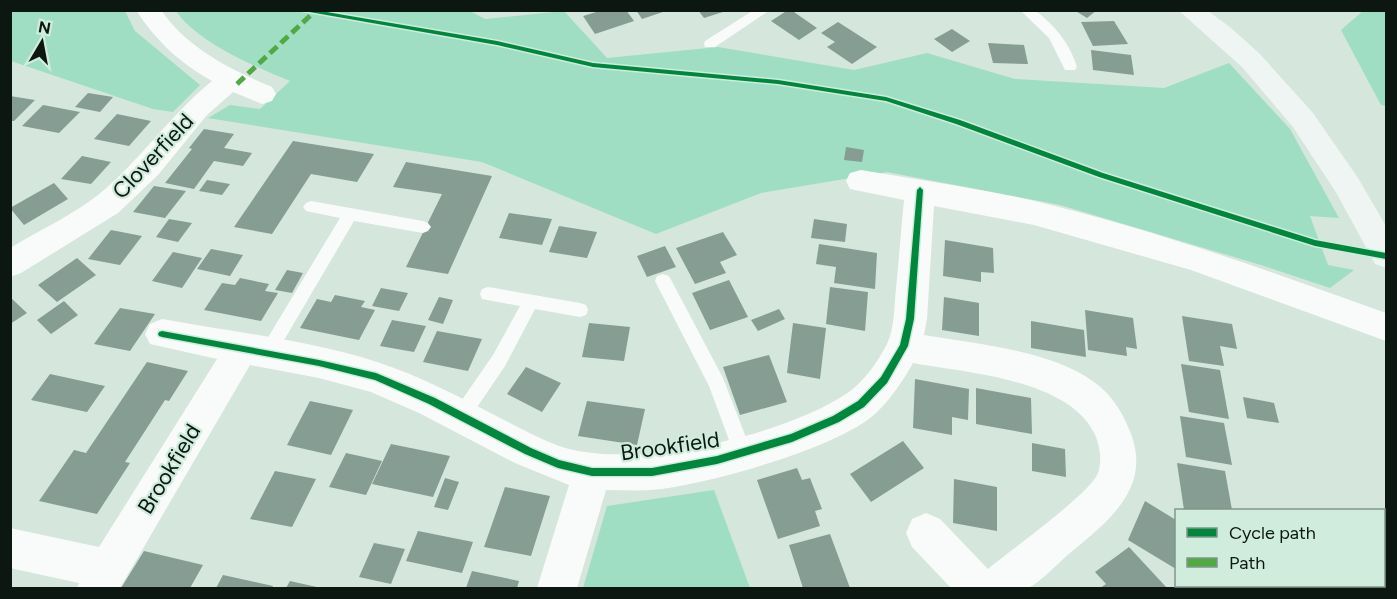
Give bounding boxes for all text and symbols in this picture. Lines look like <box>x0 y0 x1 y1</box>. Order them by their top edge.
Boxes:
north arrow <box>12 12 72 72</box>
text: N <box>37 17 52 38</box>
street label: Cloverfield <box>107 108 199 204</box>
street label: Brookfield <box>132 419 206 519</box>
street label: Brookfield <box>619 426 721 466</box>
legend <box>1175 509 1385 587</box>
text: Cycle path <box>1229 522 1316 544</box>
text: Path <box>1229 552 1265 574</box>

